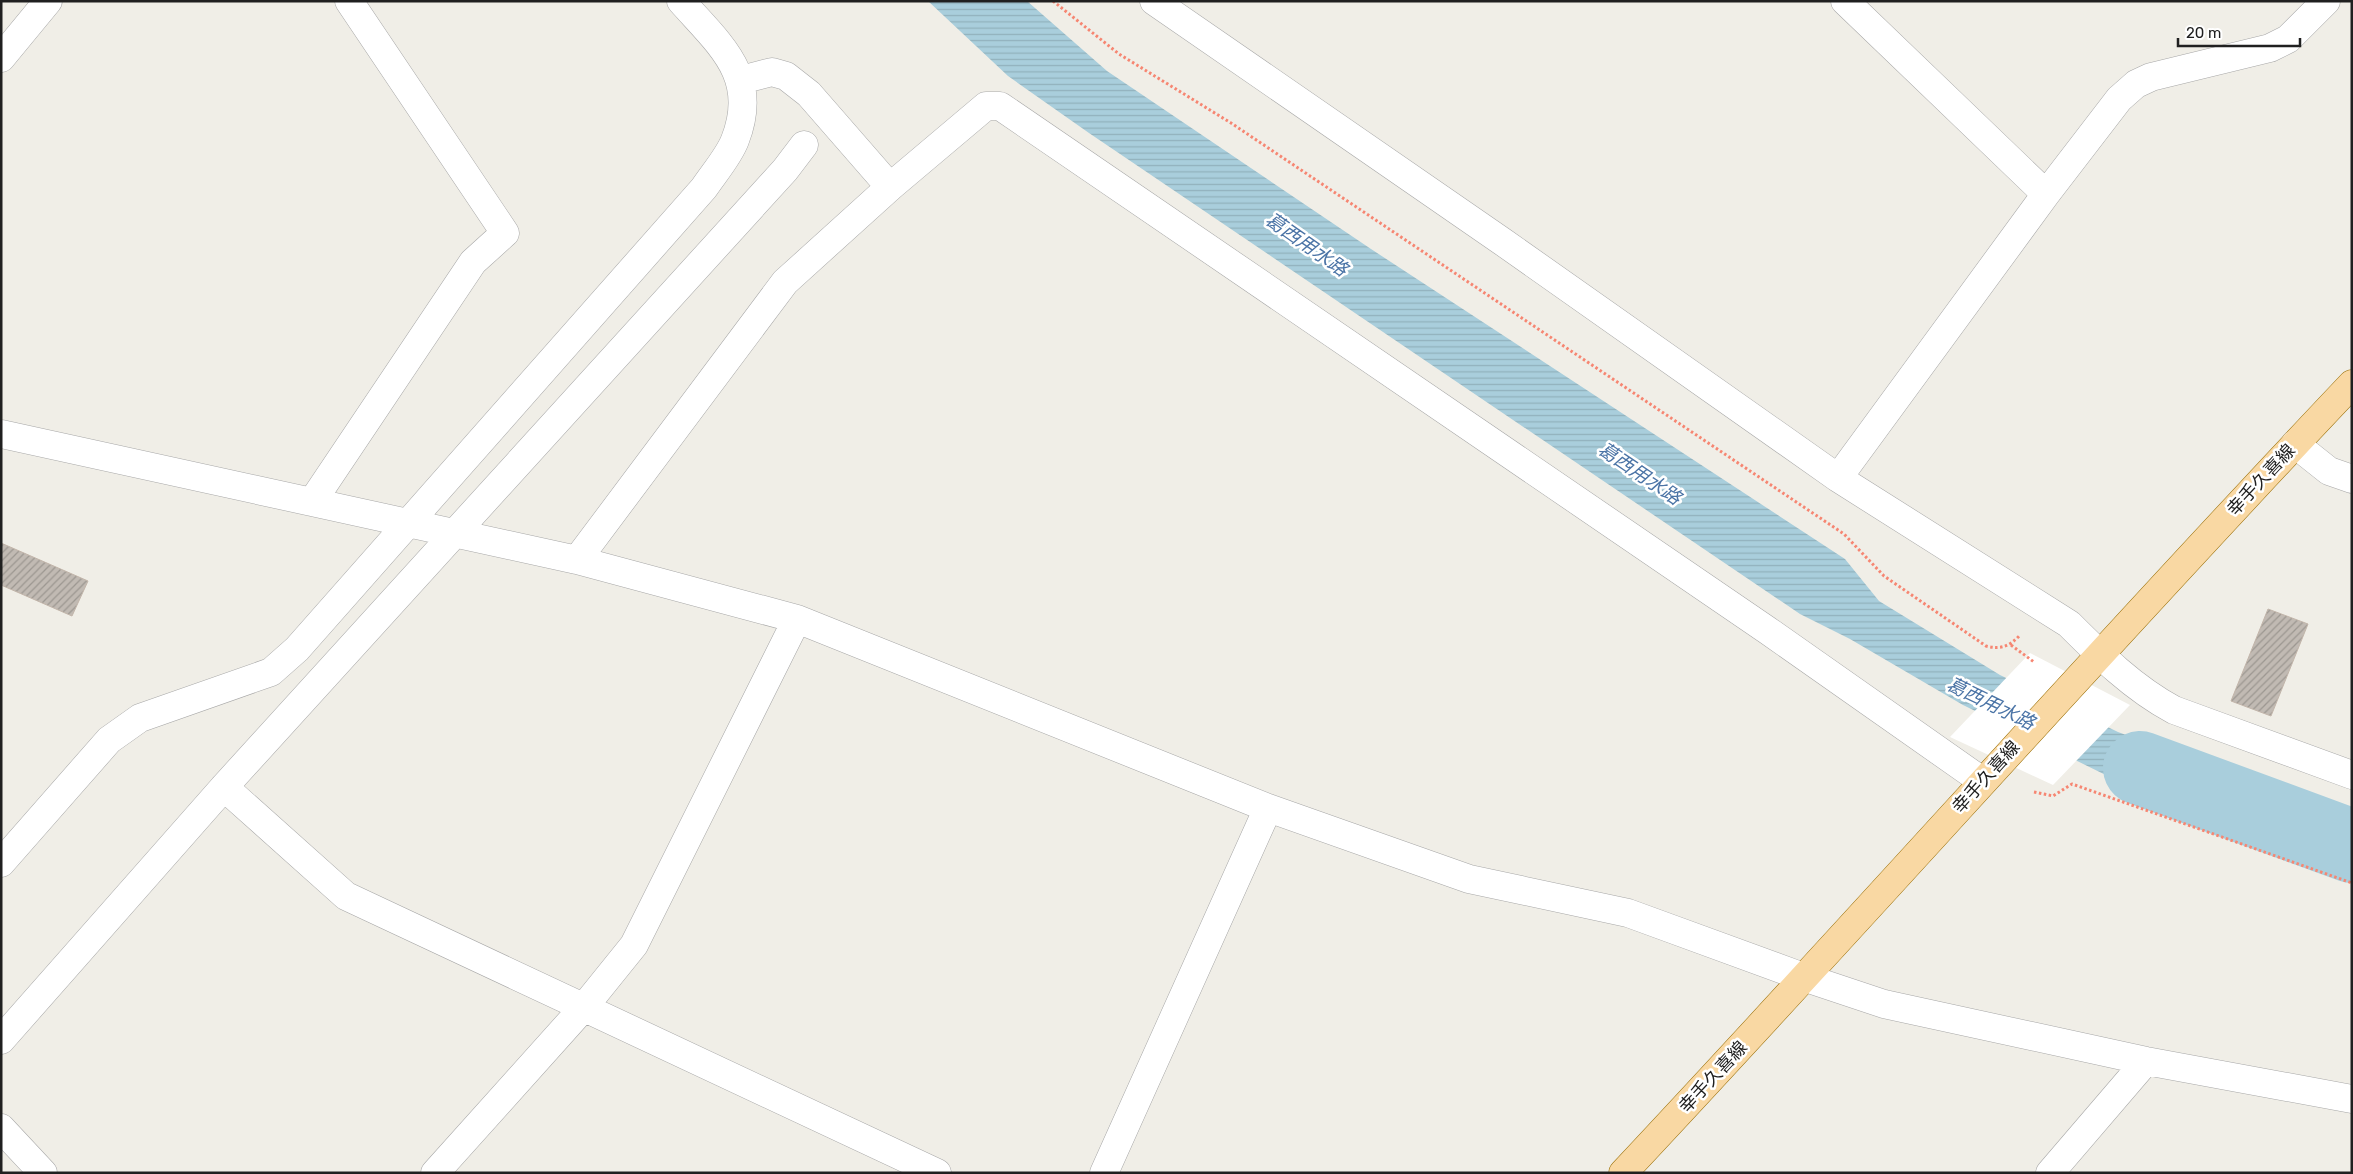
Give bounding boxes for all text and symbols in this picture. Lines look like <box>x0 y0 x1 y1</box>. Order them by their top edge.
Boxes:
scale bar <box>2178 15 2300 47</box>
text: 20 m <box>2186 24 2221 42</box>
water label: 葛西用水路 <box>1261 208 1354 282</box>
water label: 葛西用水路 <box>1594 437 1687 511</box>
street label: 幸手久喜線 <box>2222 440 2300 520</box>
water label: 葛西用水路 <box>1943 672 2040 735</box>
street label: 幸手久喜線 <box>1948 736 2024 818</box>
street label: 幸手久喜線 <box>1674 1037 1752 1117</box>

